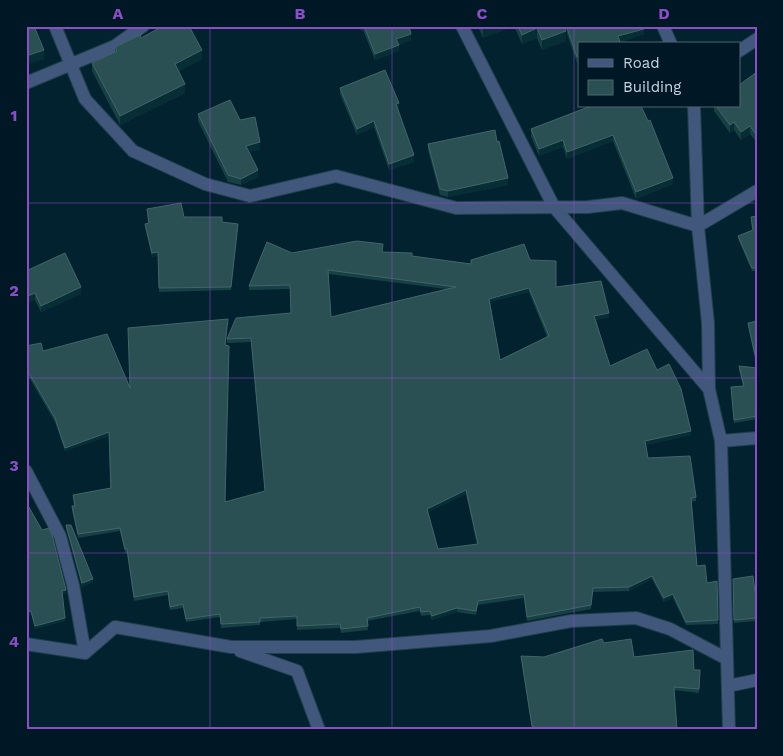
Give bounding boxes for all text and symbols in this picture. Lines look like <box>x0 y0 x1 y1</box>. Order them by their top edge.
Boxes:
text: A <box>113 4 124 23</box>
text: B <box>295 4 306 23</box>
text: C <box>477 4 488 23</box>
text: D <box>658 4 670 23</box>
legend <box>578 42 740 108</box>
text: Road <box>623 54 660 72</box>
text: Building <box>623 78 681 96</box>
text: 1 <box>11 106 17 125</box>
text: 2 <box>9 281 19 300</box>
text: 3 <box>9 456 19 475</box>
text: 4 <box>9 632 19 651</box>

